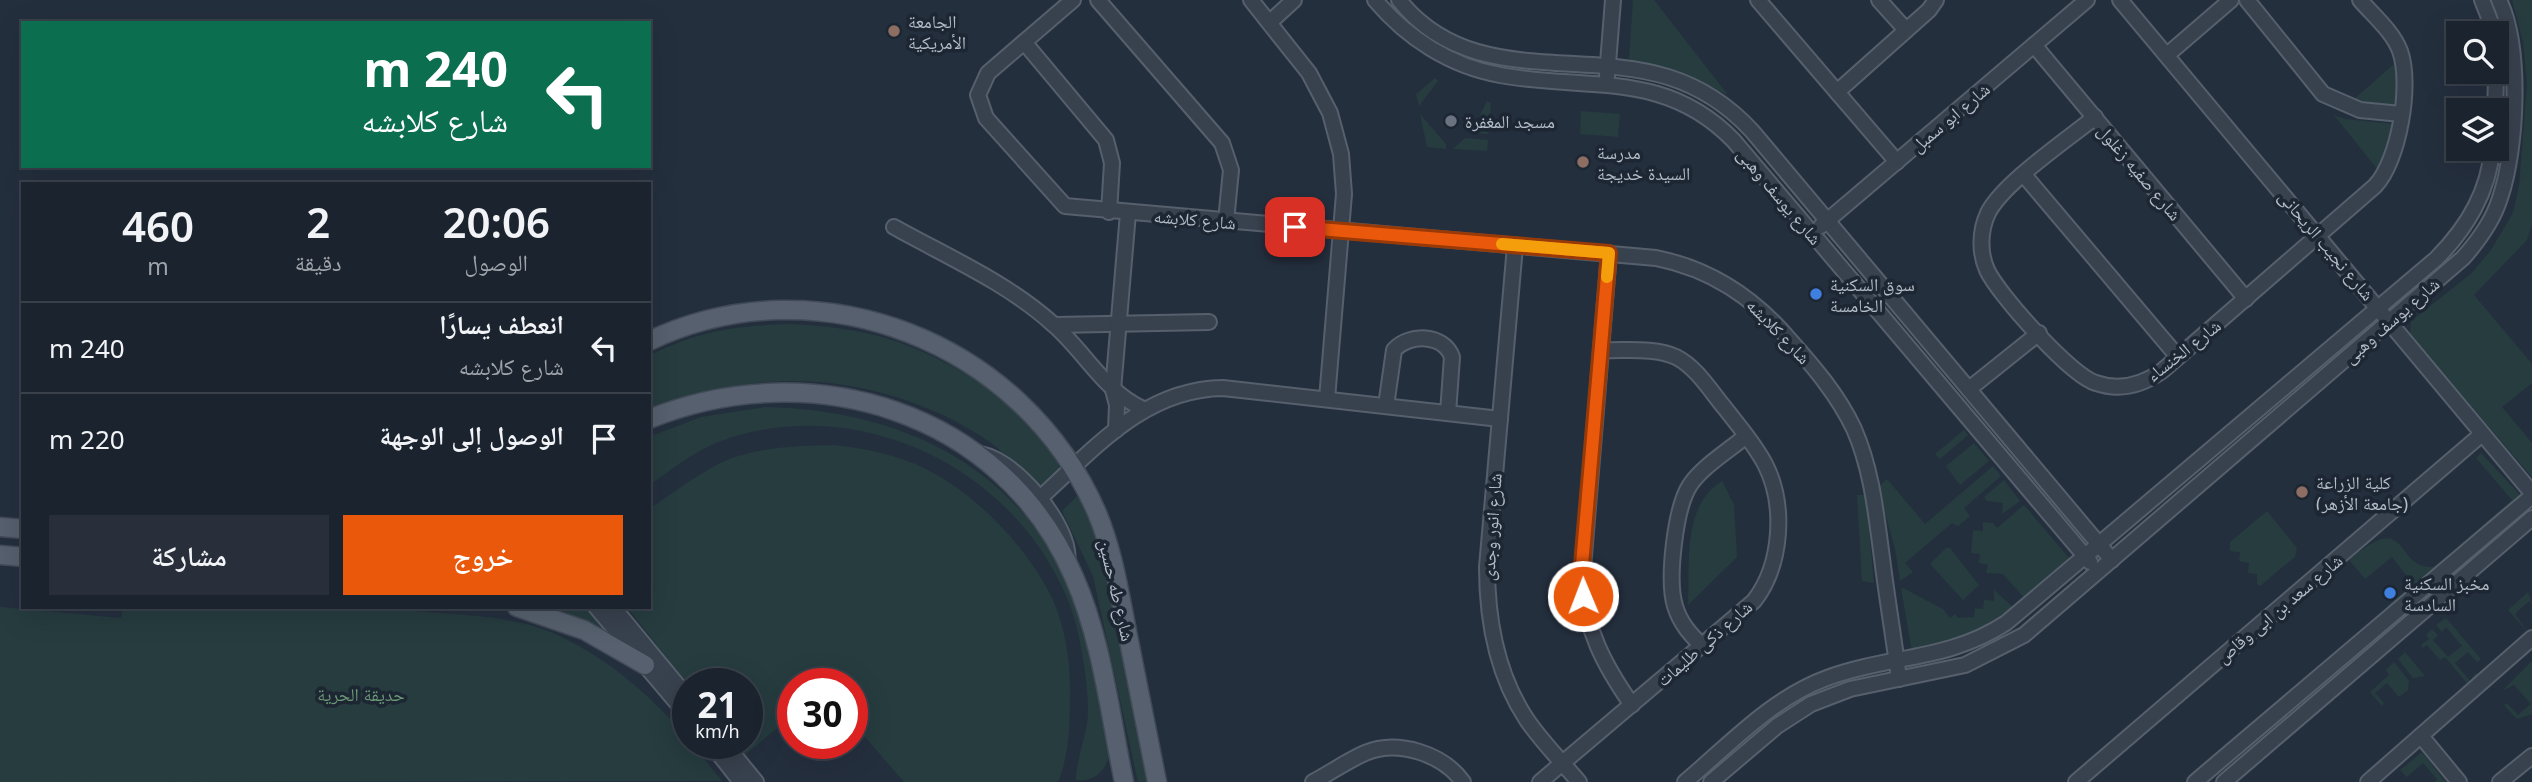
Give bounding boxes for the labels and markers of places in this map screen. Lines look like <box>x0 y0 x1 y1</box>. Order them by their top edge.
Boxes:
place label: الجامعة الأمريكية <box>908 9 966 54</box>
marker: الجامعة الأمريكية <box>886 23 902 39</box>
place label: مسجد المغفرة <box>1465 109 1555 133</box>
marker: مسجد المغفرة <box>1443 113 1459 129</box>
place label: مدرسة السيدة خديجة <box>1597 140 1690 185</box>
marker: مدرسة السيدة خديجة <box>1575 154 1591 170</box>
pin <box>1265 197 1325 257</box>
place label: سوق السكنية الخامسة <box>1830 272 1915 317</box>
marker: سوق السكنية الخامسة <box>1808 286 1824 302</box>
place label: كلية الزراعة (جامعة الأزهر) <box>2316 470 2408 515</box>
marker: كلية الزراعة (جامعة الأزهر) <box>2294 484 2310 500</box>
place label: مخبز السكنية السادسة <box>2404 571 2490 616</box>
marker: مخبز السكنية السادسة <box>2382 585 2398 601</box>

